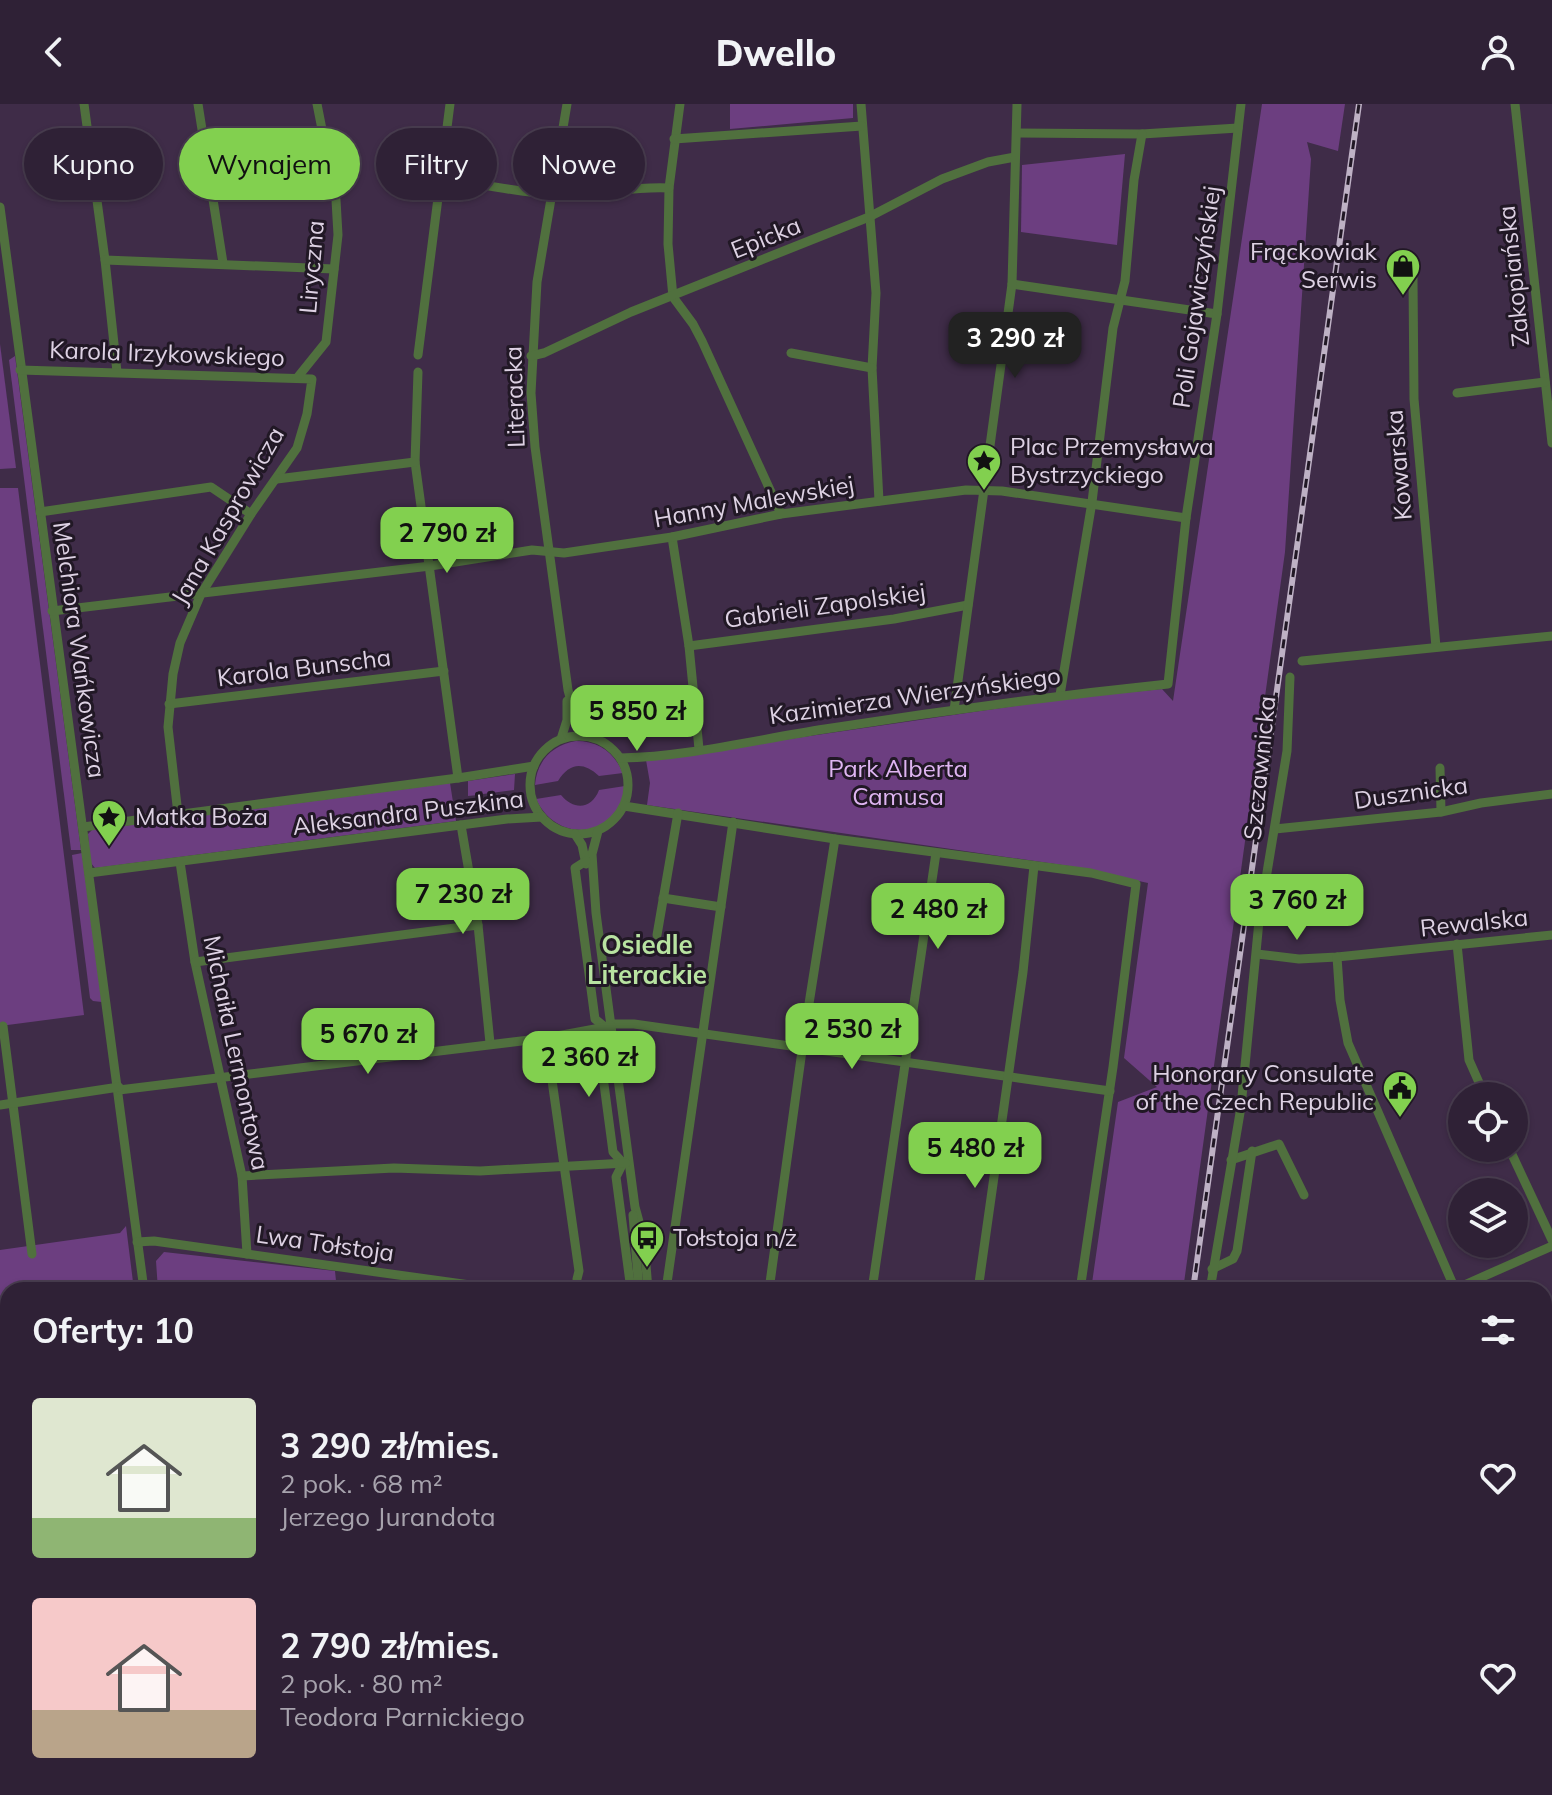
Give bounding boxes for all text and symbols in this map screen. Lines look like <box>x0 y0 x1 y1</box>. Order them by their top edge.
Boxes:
icon: back <box>32 30 76 74</box>
text: Dwello <box>716 30 836 75</box>
icon: person <box>1476 30 1520 74</box>
chip: Kupno <box>24 128 163 200</box>
chip: Wynajem <box>179 128 360 200</box>
chip: Filtry <box>376 128 497 200</box>
chip: Nowe <box>513 128 645 200</box>
street label: Poli Gojawiczyńskiej <box>1166 184 1226 410</box>
street label: Zakopiańska <box>1491 204 1535 348</box>
street label: Epicka <box>726 210 805 265</box>
street label: Liryczna <box>292 219 330 315</box>
place label: Frąckowiak Serwis <box>1250 236 1378 294</box>
shop icon: Frąckowiak Serwis <box>1384 247 1422 297</box>
pin: 3 290 zł <box>932 312 1098 380</box>
text: 3 290 zł <box>966 321 1064 354</box>
street label: Karola Irzykowskiego <box>49 334 285 372</box>
street label: Literacka <box>497 346 531 448</box>
street label: Kowarska <box>1378 409 1418 521</box>
street label: Jana Kasprowicza <box>164 421 290 610</box>
place label: Plac Przemysława Bystrzyckiego <box>1010 431 1214 489</box>
place icon: Plac Przemysława Bystrzyckiego <box>965 442 1003 492</box>
street label: Hanny Malewskiej <box>651 469 856 533</box>
pin: 2 790 zł <box>364 507 530 575</box>
text: 2 790 zł <box>398 516 496 549</box>
street label: Melchiora Wańkowicza <box>47 520 113 780</box>
street label: Gabrieli Zapolskiej <box>722 576 927 634</box>
street label: Karola Bunscha <box>215 641 392 693</box>
street label: Kazimierza Wierzyńskiego <box>767 660 1062 730</box>
pin: 5 850 zł <box>554 685 720 753</box>
text: 5 850 zł <box>588 694 686 727</box>
street label: Szczawnicka <box>1237 694 1281 841</box>
park label: Park Alberta Camusa <box>828 753 968 811</box>
street label: Dusznicka <box>1352 769 1470 815</box>
street label: Aleksandra Puszkina <box>291 783 525 841</box>
place icon: Matka Boża <box>90 798 128 848</box>
place label: Matka Boża <box>135 801 268 831</box>
pin: 7 230 zł <box>380 868 546 936</box>
pin: 3 760 zł <box>1214 874 1380 942</box>
text: 7 230 zł <box>414 877 512 910</box>
pin: 2 480 zł <box>855 883 1021 951</box>
text: 3 760 zł <box>1248 883 1346 916</box>
text: 2 480 zł <box>889 892 987 925</box>
street label: Rewalska <box>1418 901 1529 943</box>
district label: Osiedle Literackie <box>587 928 707 991</box>
street label: Michaiła Lermontowa <box>197 933 277 1173</box>
pin: 2 530 zł <box>769 1003 935 1071</box>
pin: 5 670 zł <box>285 1008 451 1076</box>
text: 2 530 zł <box>803 1012 901 1045</box>
text: 5 670 zł <box>319 1017 417 1050</box>
pin: 2 360 zł <box>506 1031 672 1099</box>
text: 2 360 zł <box>540 1040 638 1073</box>
place label: Honorary Consulate of the Czech Republic <box>1135 1058 1374 1116</box>
public building icon: Honorary Consulate of the Czech Republic <box>1381 1069 1419 1119</box>
map controls <box>1448 1082 1528 1258</box>
button: locate <box>1448 1082 1528 1162</box>
pin: 5 480 zł <box>892 1122 1058 1190</box>
text: 5 480 zł <box>926 1131 1024 1164</box>
button: layers <box>1448 1178 1528 1258</box>
street label: Lwa Tołstoja <box>254 1218 396 1268</box>
bus stop icon: Tołstoja n/ż <box>628 1219 666 1269</box>
place label: Tołstoja n/ż <box>673 1222 797 1252</box>
icon: filters <box>1476 1308 1520 1352</box>
text: Oferty: 10 <box>32 1309 194 1352</box>
text: 3 290 zł/mies. <box>280 1424 499 1467</box>
icon: home <box>96 1430 192 1526</box>
icon: heart <box>1476 1456 1520 1500</box>
text: 2 pok. · 68 m² <box>280 1467 443 1500</box>
text: Jerzego Jurandota <box>280 1500 496 1533</box>
text: 2 790 zł/mies. <box>280 1624 499 1667</box>
icon: home <box>96 1630 192 1726</box>
icon: heart <box>1476 1656 1520 1700</box>
text: 2 pok. · 80 m² <box>280 1667 443 1700</box>
text: Teodora Parnickiego <box>280 1700 525 1733</box>

